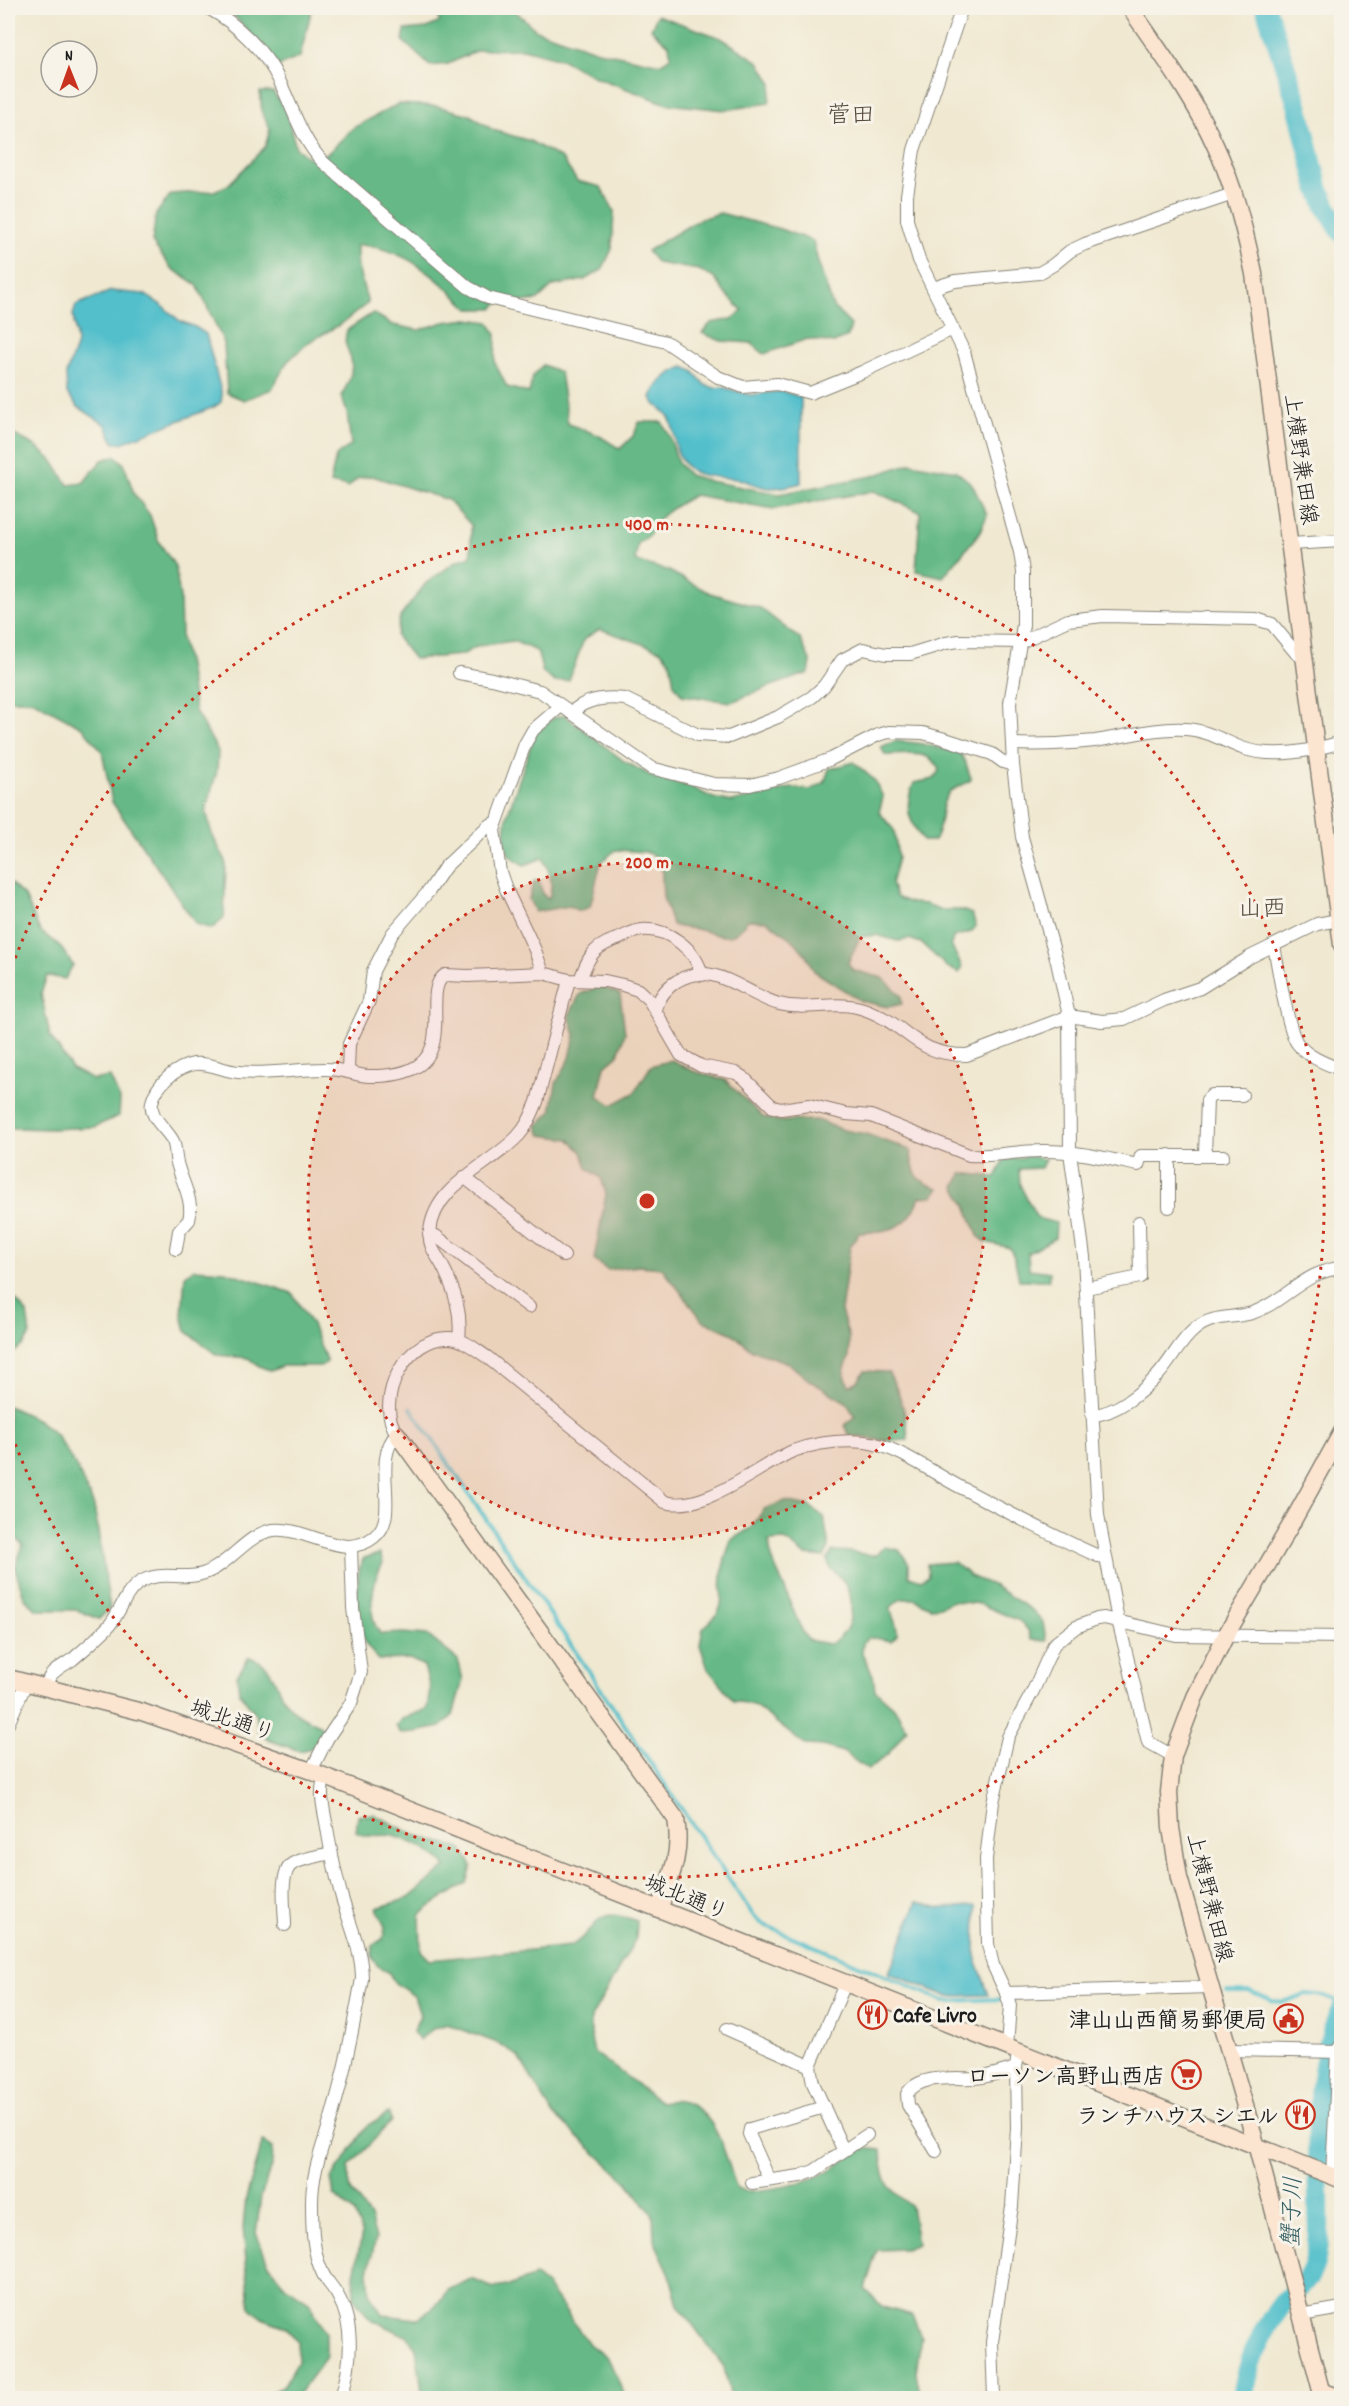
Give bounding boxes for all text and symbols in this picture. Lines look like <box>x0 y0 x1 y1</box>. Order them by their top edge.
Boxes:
north arrow <box>39 39 99 99</box>
text: N <box>65 45 73 68</box>
district label: 菅田 <box>827 100 875 134</box>
street label: 上横野兼田線 <box>1274 392 1323 527</box>
text: 400 m <box>625 514 669 539</box>
text: 200 m <box>625 852 669 877</box>
district label: 山西 <box>1238 893 1286 927</box>
centre of rings <box>637 1191 657 1211</box>
street label: 城北通り <box>185 1693 279 1751</box>
street label: 上横野兼田線 <box>1177 1830 1239 1966</box>
street label: 城北通り <box>639 1868 732 1930</box>
restaurant icon: Cafe Livro <box>856 1998 888 2030</box>
place label: Cafe Livro <box>893 2002 977 2033</box>
public building icon: 津山山西簡易郵便局 <box>1272 2003 1304 2035</box>
place label: 津山山西簡易郵便局 <box>1069 2007 1267 2038</box>
supermarket icon: ローソン高野山西店 <box>1170 2059 1202 2091</box>
place label: ローソン高野山西店 <box>967 2063 1165 2094</box>
restaurant icon: ランチハウス シエル <box>1284 2099 1316 2131</box>
place label: ランチハウス シエル <box>1076 2103 1279 2134</box>
water label: 蟹子川 <box>1276 2176 1312 2249</box>

